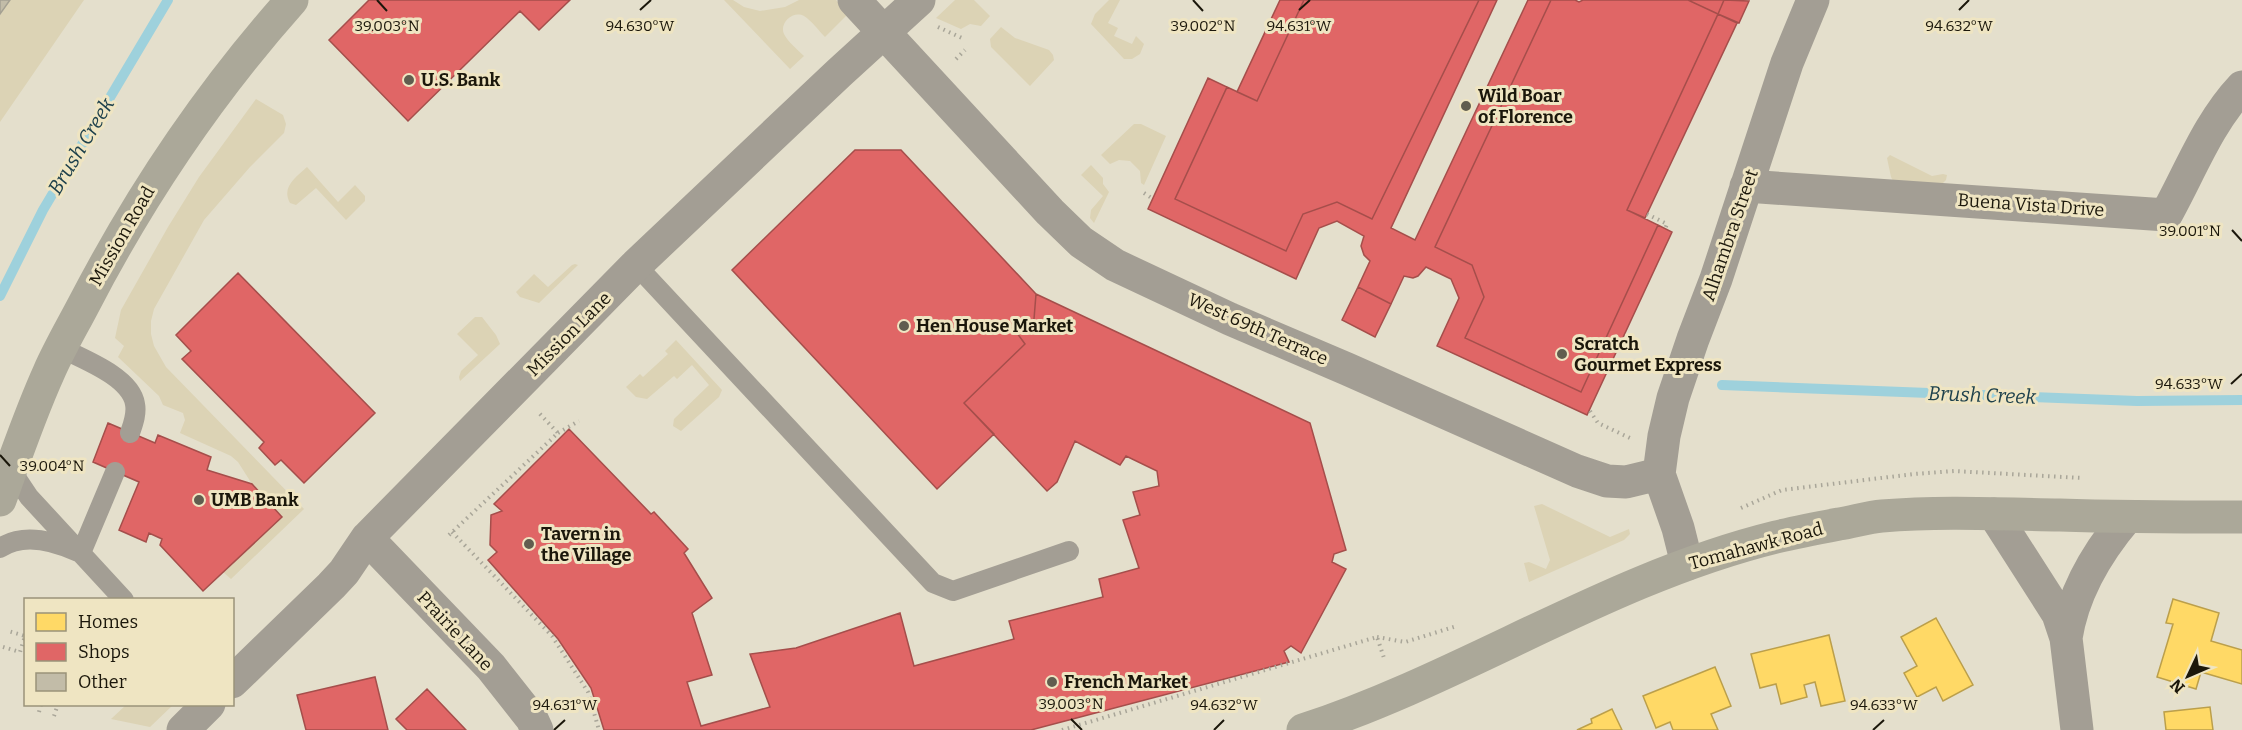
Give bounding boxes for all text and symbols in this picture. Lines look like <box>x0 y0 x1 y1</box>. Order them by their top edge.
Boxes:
text: 39.003°N <box>354 17 420 35</box>
text: 94.630°W <box>606 17 675 35</box>
text: 39.002°N <box>1171 17 1236 35</box>
text: 94.631°W <box>1267 17 1332 35</box>
text: 94.632°W <box>1925 17 1994 35</box>
place label: U.S. Bank <box>421 69 501 91</box>
marker: U.S. Bank <box>402 73 416 87</box>
place label: Wild Boar of Florence <box>1478 85 1573 128</box>
water label: Brush Creek <box>43 93 119 199</box>
marker: Wild Boar of Florence <box>1459 99 1473 113</box>
street label: Alhambra Street <box>1697 166 1763 304</box>
street label: Mission Road <box>85 182 160 290</box>
street label: Buena Vista Drive <box>1957 189 2105 221</box>
text: 39.001°N <box>2159 222 2221 240</box>
street label: Mission Lane <box>522 287 616 381</box>
street label: West 69th Terrace <box>1185 288 1331 370</box>
place label: Hen House Market <box>916 315 1073 337</box>
marker: Hen House Market <box>897 319 911 333</box>
place label: Scratch Gourmet Express <box>1574 333 1722 376</box>
marker: Scratch Gourmet Express <box>1555 347 1569 361</box>
text: 94.633°W <box>2155 375 2224 393</box>
water label: Brush Creek <box>1927 381 2037 409</box>
text: 39.004°N <box>20 457 84 475</box>
place label: UMB Bank <box>211 489 299 511</box>
marker: UMB Bank <box>192 493 206 507</box>
street label: Tomahawk Road <box>1687 517 1826 574</box>
place label: Tavern in the Village <box>541 523 632 566</box>
marker: Tavern in the Village <box>522 537 536 551</box>
street label: Prairie Lane <box>413 587 497 675</box>
legend <box>24 598 234 706</box>
text: Homes <box>78 611 138 633</box>
text: Shops <box>78 641 130 663</box>
north arrow <box>2158 646 2218 706</box>
text: Other <box>78 671 127 693</box>
place label: French Market <box>1064 671 1188 693</box>
marker: French Market <box>1045 675 1059 689</box>
text: N <box>2166 675 2189 697</box>
text: 39.003°N <box>1038 695 1104 713</box>
text: 94.631°W <box>533 696 598 714</box>
text: 94.632°W <box>1190 696 1259 714</box>
text: 94.633°W <box>1850 696 1919 714</box>

